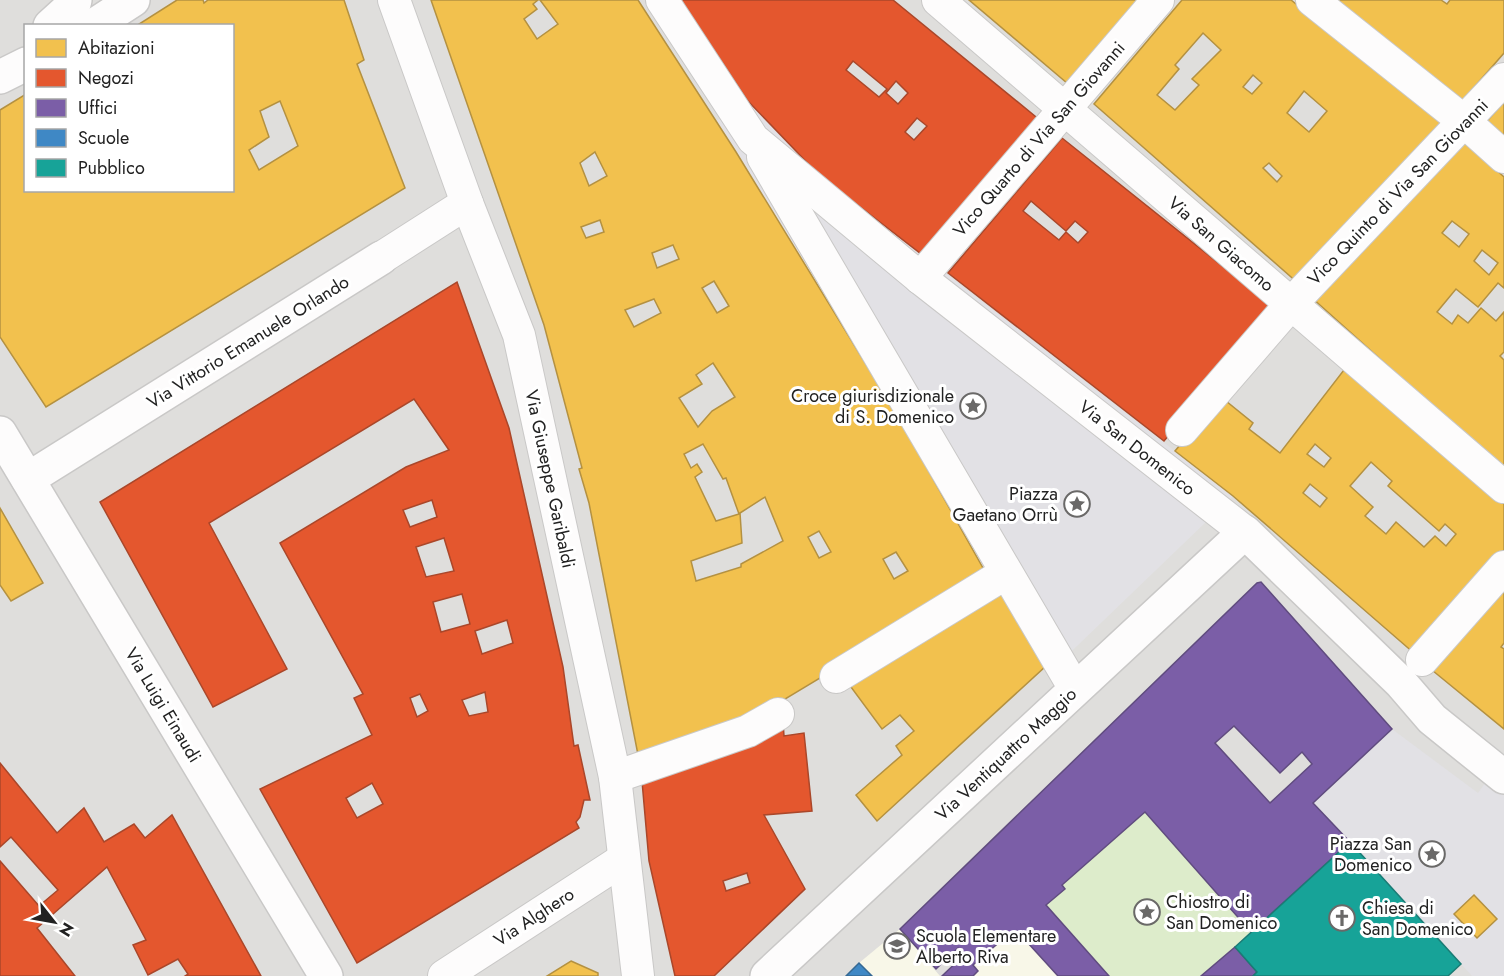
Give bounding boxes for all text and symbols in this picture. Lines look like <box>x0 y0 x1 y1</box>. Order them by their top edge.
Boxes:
legend <box>24 24 234 192</box>
text: Abitazioni <box>78 35 155 61</box>
street label: Vico Quarto di Via San Giovanni <box>947 36 1131 242</box>
text: Negozi <box>78 65 134 91</box>
street label: Vico Quinto di Via San Giovanni <box>1302 93 1494 291</box>
text: Uffici <box>78 95 118 121</box>
text: Scuole <box>78 125 129 151</box>
text: Pubblico <box>78 155 145 181</box>
street label: Via San Giacomo <box>1162 190 1280 298</box>
street label: Via Vittorio Emanuele Orlando <box>142 269 354 415</box>
place label: Croce giurisdizionale di S. Domenico <box>791 383 954 430</box>
street label: Via Giuseppe Garibaldi <box>518 387 582 571</box>
place icon: Croce giurisdizionale di S. Domenico <box>958 391 988 421</box>
street label: Via San Domenico <box>1073 394 1201 502</box>
place label: Piazza Gaetano Orrù <box>952 481 1058 528</box>
place icon: Piazza Gaetano Orrù <box>1062 489 1092 519</box>
street label: Via Luigi Einaudi <box>118 643 208 767</box>
street label: Via Ventiquattro Maggio <box>929 681 1083 827</box>
place label: Piazza San Domenico <box>1330 831 1412 878</box>
place icon: Piazza San Domenico <box>1417 839 1447 869</box>
street label: Via Alghero <box>489 881 580 953</box>
place label: Chiostro di San Domenico <box>1166 889 1277 936</box>
north arrow <box>24 892 84 952</box>
place label: Chiesa di San Domenico <box>1362 895 1473 942</box>
place icon: Chiostro di San Domenico <box>1132 897 1162 927</box>
church icon: Chiesa di San Domenico <box>1327 903 1357 933</box>
text: N <box>53 918 80 941</box>
place label: Scuola Elementare Alberto Riva <box>916 923 1056 970</box>
school or university icon: Scuola Elementare Alberto Riva <box>882 931 912 961</box>

